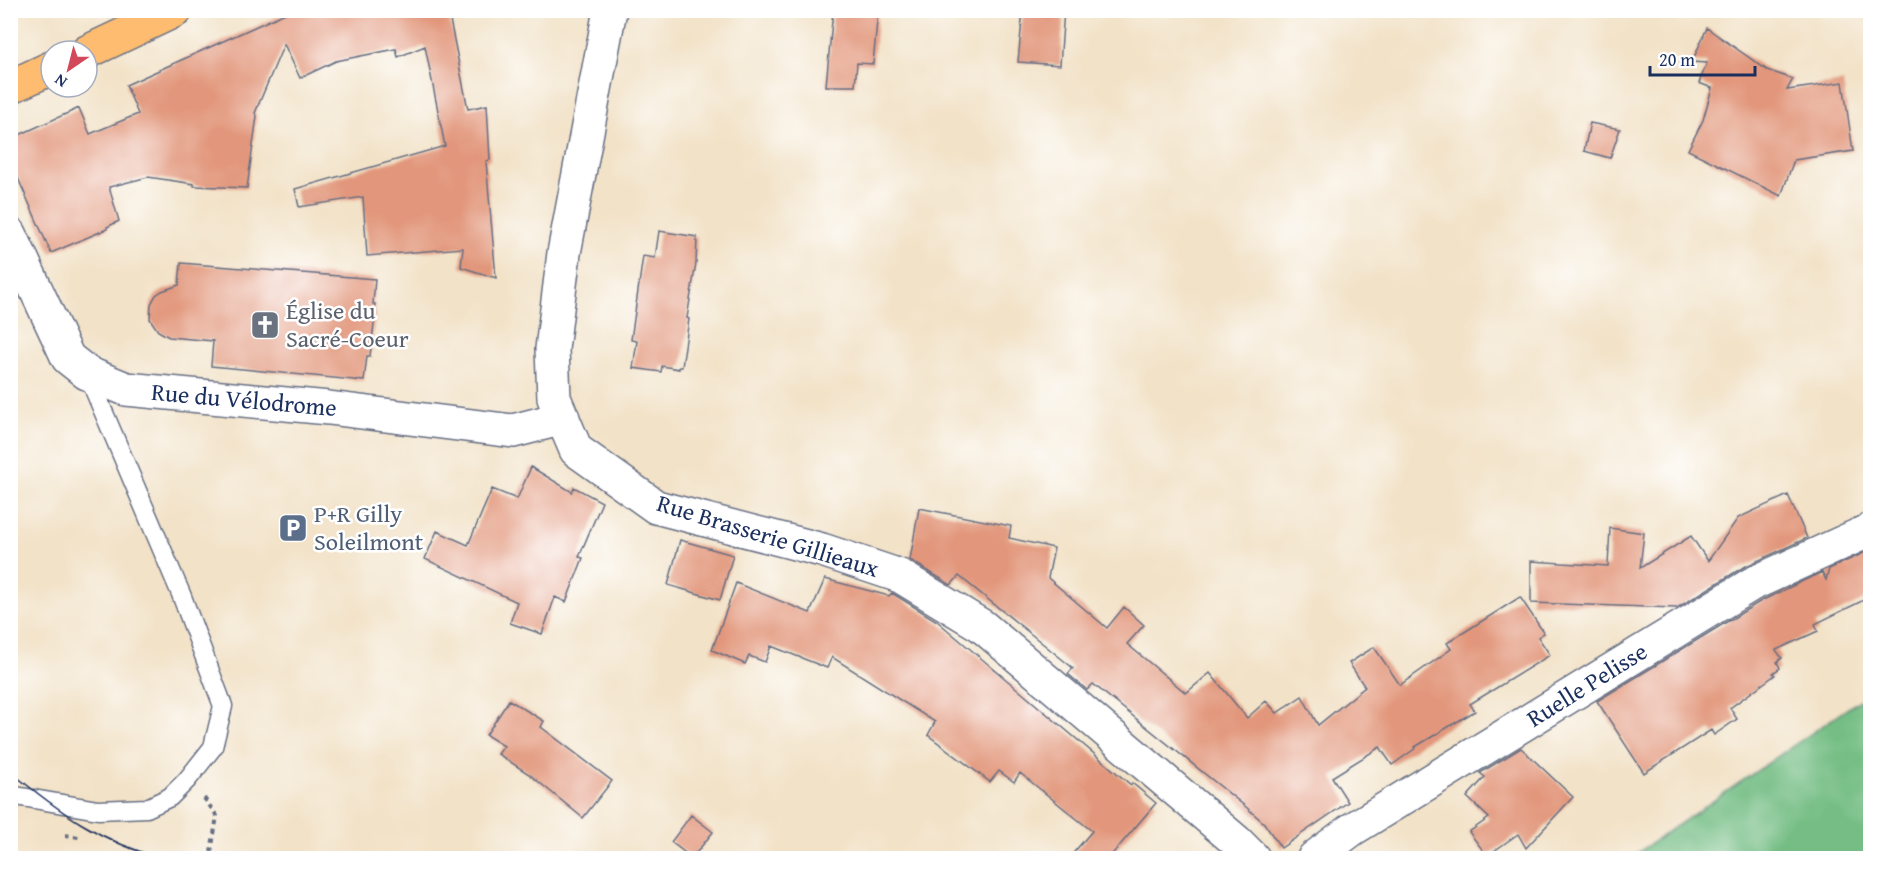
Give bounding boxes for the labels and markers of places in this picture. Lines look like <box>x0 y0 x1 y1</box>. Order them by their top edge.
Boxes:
place label: Église du Sacré-Coeur <box>286 293 409 356</box>
church icon: Église du Sacré-Coeur <box>249 309 281 341</box>
place label: P+R Gilly Soleilmont <box>314 496 424 559</box>
parking icon: P+R Gilly Soleilmont <box>277 512 309 544</box>

